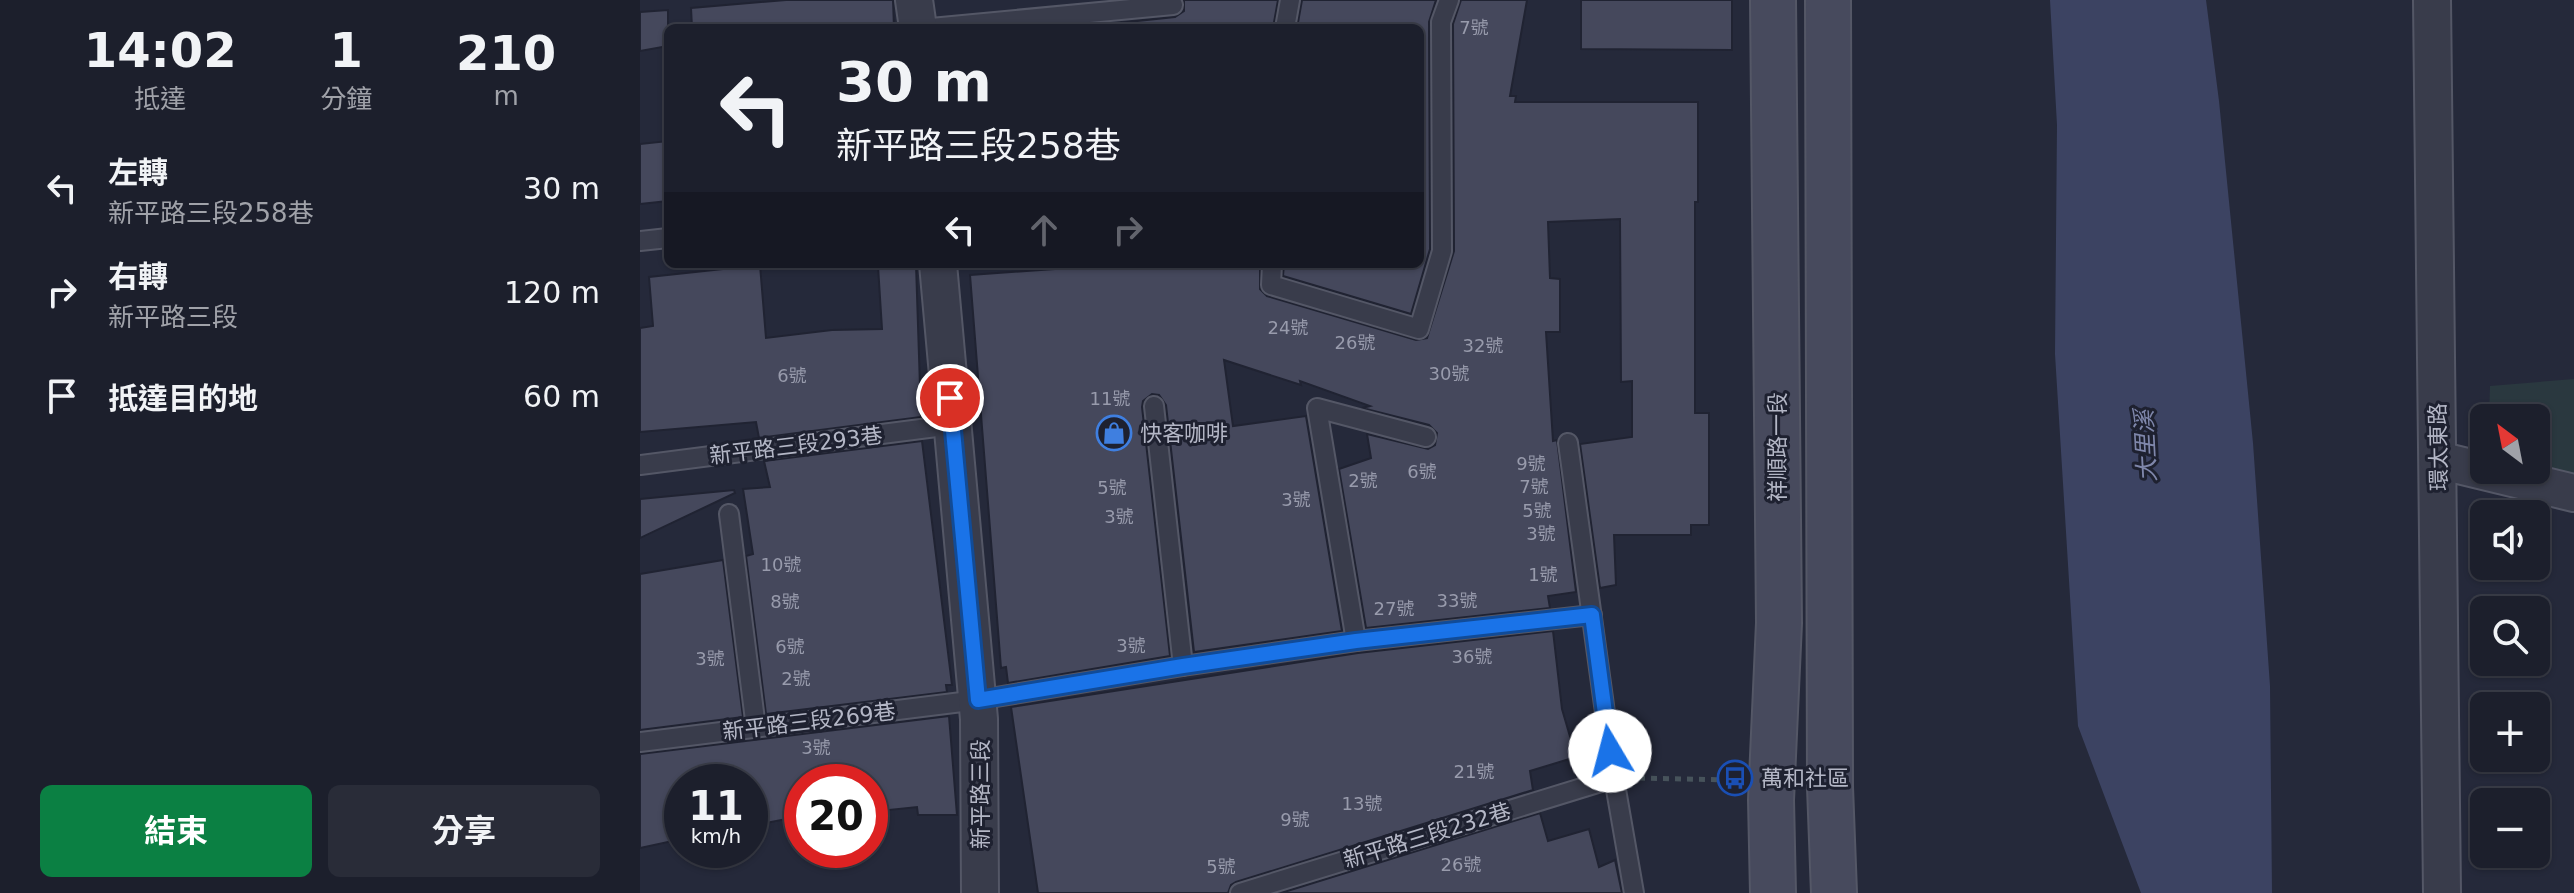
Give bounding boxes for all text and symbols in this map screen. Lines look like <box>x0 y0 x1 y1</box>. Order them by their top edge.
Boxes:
house number: 7號 <box>1459 17 1489 38</box>
text: 14:02 <box>84 22 237 78</box>
text: 1 <box>330 22 363 78</box>
text: 210 <box>456 25 556 81</box>
text: 30 m <box>836 49 992 114</box>
icon: left <box>704 56 808 160</box>
text: m <box>493 81 519 111</box>
text: 抵達 <box>134 84 186 114</box>
text: 分鐘 <box>320 84 372 114</box>
text: 新平路三段258巷 <box>836 125 1121 166</box>
text: 左轉 <box>108 155 168 190</box>
icon: left <box>40 166 84 210</box>
text: 30 m <box>523 171 600 206</box>
text: 新平路三段258巷 <box>108 198 314 228</box>
icon: left <box>938 208 982 252</box>
icon: ahead <box>1022 208 1066 252</box>
icon: right <box>1106 208 1150 252</box>
text: 右轉 <box>108 259 168 294</box>
icon: right <box>40 270 84 314</box>
text: 120 m <box>504 275 600 310</box>
text: 新平路三段 <box>108 302 238 332</box>
house number: 24號 <box>1268 317 1308 338</box>
house number: 26號 <box>1335 332 1375 353</box>
house number: 32號 <box>1463 335 1503 356</box>
house number: 30號 <box>1429 363 1469 384</box>
pin <box>916 364 984 432</box>
house number: 6號 <box>777 365 807 386</box>
icon: arrive <box>40 374 84 418</box>
icon: arrive <box>928 376 972 420</box>
text: 60 m <box>523 379 600 414</box>
text: 抵達目的地 <box>108 381 258 416</box>
house number: 11號 <box>1090 388 1130 409</box>
street label: 祥順路一段 <box>1765 392 1790 502</box>
street label: 環太東路 <box>2425 403 2452 491</box>
north arrow <box>2470 404 2550 484</box>
map controls <box>2470 404 2550 868</box>
water label: 大里溪 <box>2130 406 2162 483</box>
shop icon: 快客咖啡 <box>1095 414 1133 452</box>
place label: 快客咖啡 <box>1140 421 1228 446</box>
street label: 新平路三段293巷 <box>708 422 884 469</box>
house number: 9號 <box>1516 453 1546 474</box>
house number: 6號 <box>1407 461 1437 482</box>
house number: 2號 <box>1348 470 1378 491</box>
house number: 7號 <box>1519 476 1549 497</box>
house number: 5號 <box>1097 477 1127 498</box>
house number: 3號 <box>1281 489 1311 510</box>
house number: 5號 <box>1522 500 1552 521</box>
button: sound <box>2470 500 2550 580</box>
house number: 3號 <box>1104 506 1134 527</box>
house number: 3號 <box>1526 523 1556 544</box>
house number: 10號 <box>761 554 801 575</box>
house number: 1號 <box>1528 564 1558 585</box>
house number: 33號 <box>1437 590 1477 611</box>
house number: 8號 <box>770 591 800 612</box>
button: search <box>2470 596 2550 676</box>
house number: 27號 <box>1374 598 1414 619</box>
house number: 3號 <box>1116 635 1146 656</box>
house number: 6號 <box>775 636 805 657</box>
house number: 36號 <box>1452 646 1492 667</box>
house number: 3號 <box>695 648 725 669</box>
house number: 2號 <box>781 668 811 689</box>
button: + <box>2470 692 2550 772</box>
street label: 新平路三段269巷 <box>721 698 897 745</box>
position arrow <box>1568 709 1652 793</box>
house number: 3號 <box>801 737 831 758</box>
street label: 新平路三段 <box>968 739 993 849</box>
bus stop icon: 萬和社區 <box>1716 759 1754 797</box>
house number: 21號 <box>1454 761 1494 782</box>
speed limit sign: 20 <box>784 764 888 868</box>
place label: 萬和社區 <box>1761 766 1849 791</box>
text: 11 <box>688 783 744 829</box>
button: 結束 <box>40 785 312 877</box>
button: 分享 <box>328 785 600 877</box>
button: − <box>2470 788 2550 868</box>
house number: 13號 <box>1342 793 1382 814</box>
street label: 新平路三段232巷 <box>1340 798 1514 873</box>
house number: 9號 <box>1280 809 1310 830</box>
text: km/h <box>691 824 741 848</box>
house number: 26號 <box>1441 854 1481 875</box>
house number: 5號 <box>1206 856 1236 877</box>

